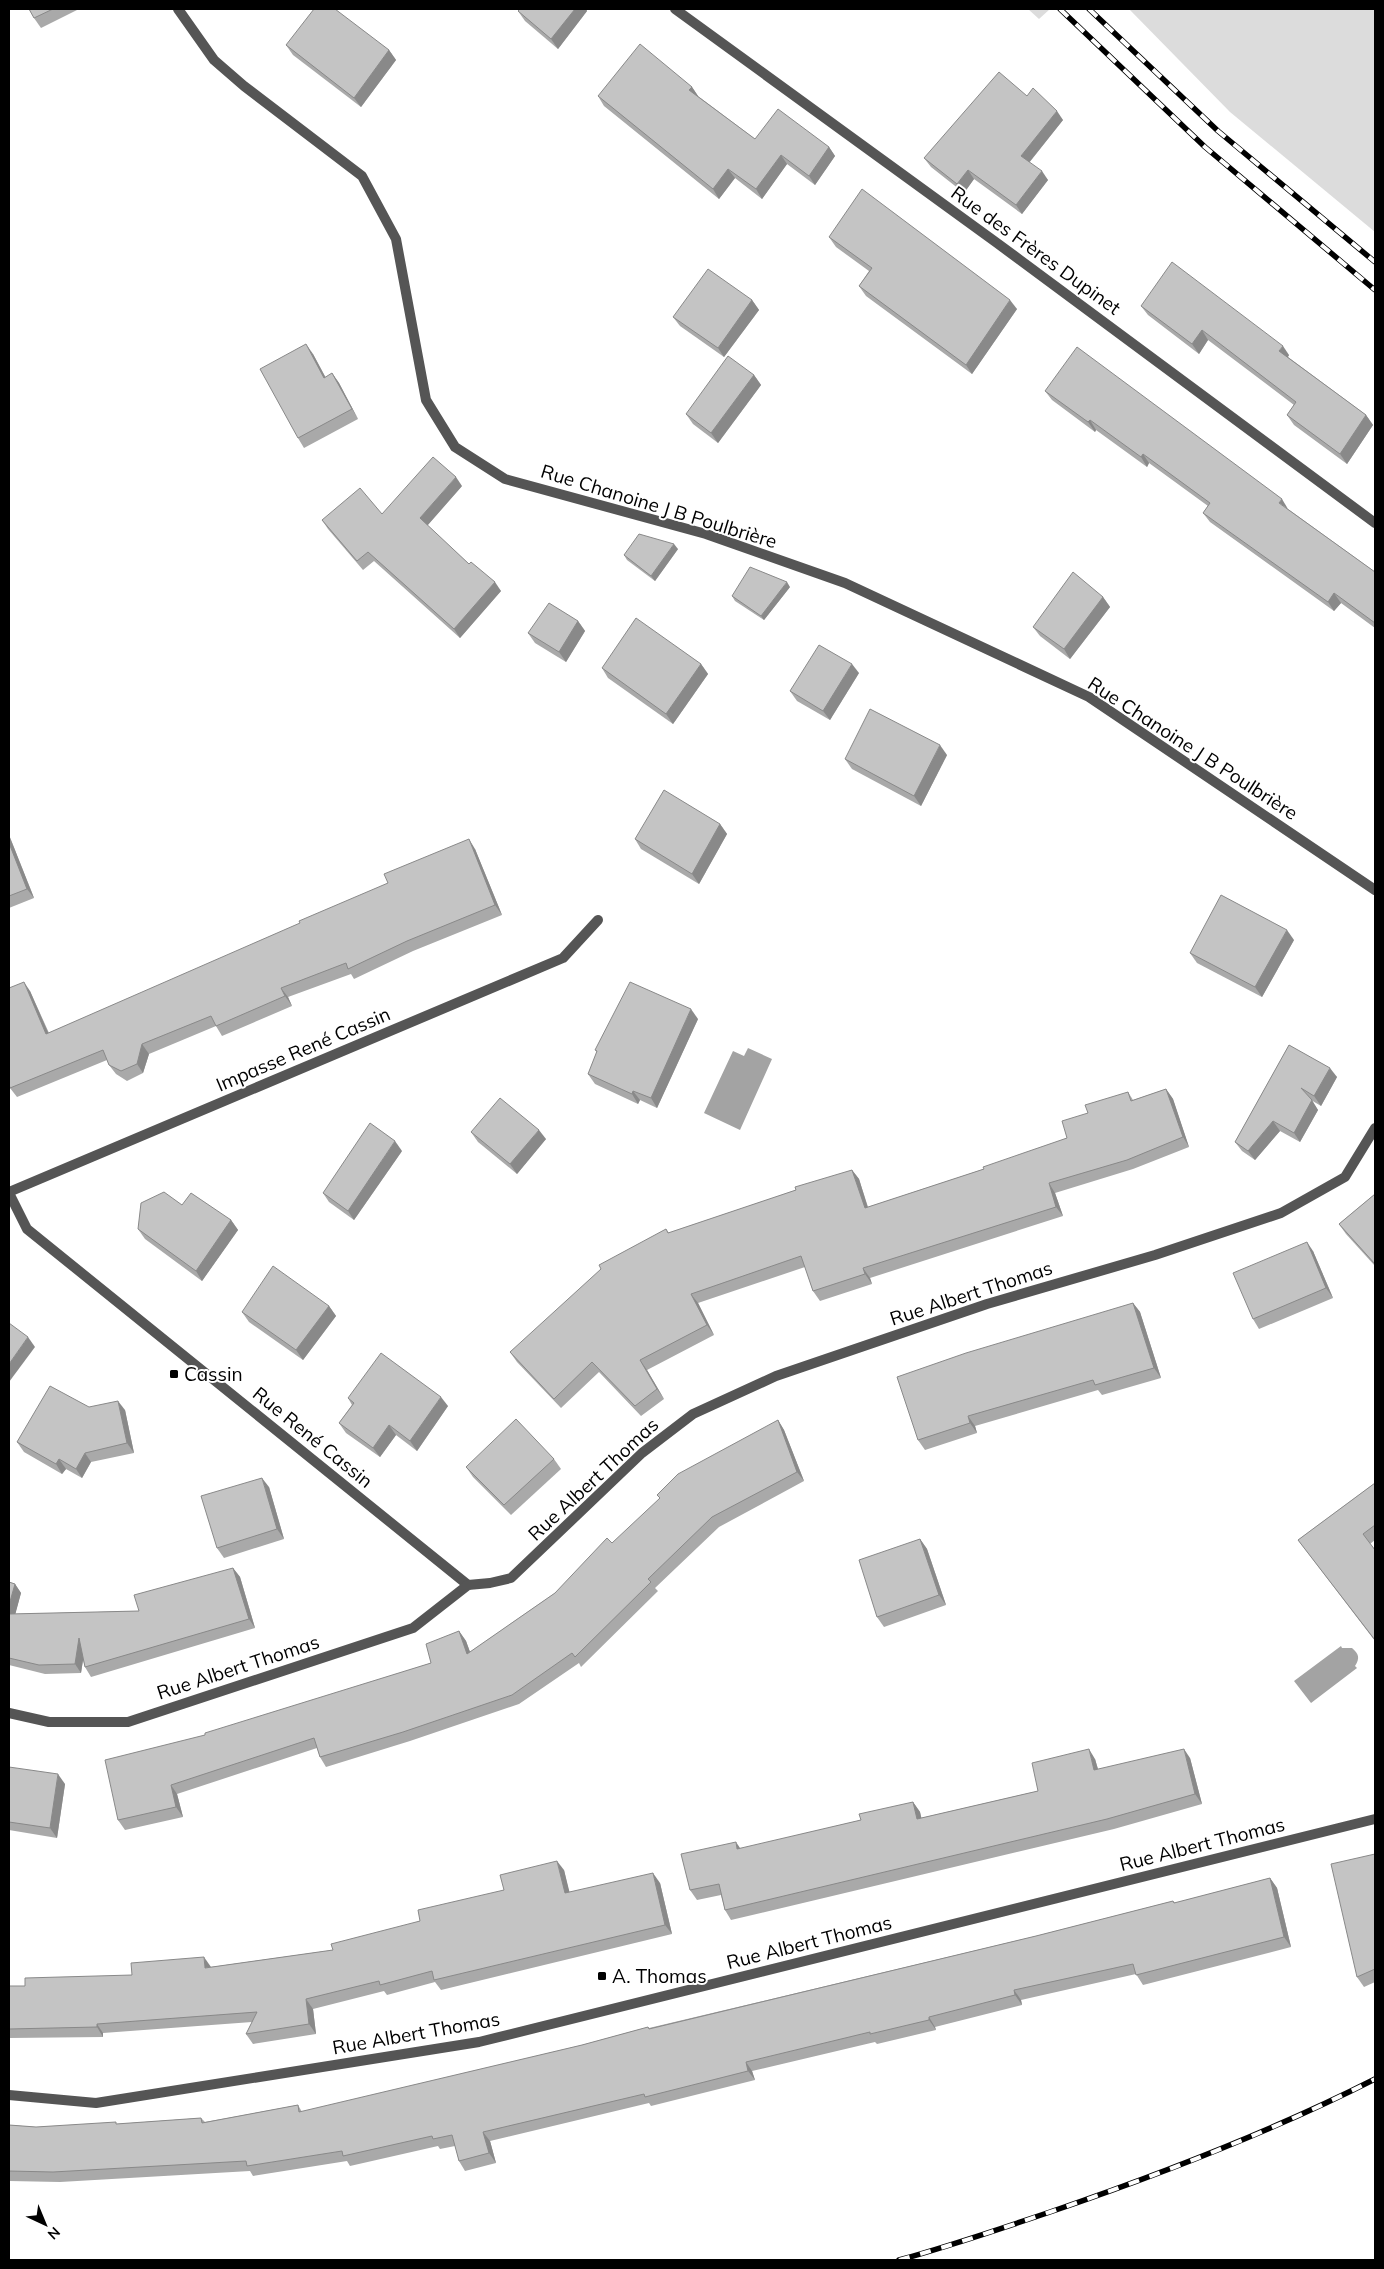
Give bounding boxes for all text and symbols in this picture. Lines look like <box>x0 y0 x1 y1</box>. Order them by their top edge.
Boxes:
street label: Rue des Frères Dupinet <box>947 180 1126 320</box>
street label: Rue Chanoine J B Poulbrière <box>538 459 780 553</box>
street label: Rue Chanoine J B Poulbrière <box>1084 671 1302 825</box>
street label: Impasse René Cassin <box>212 1001 394 1097</box>
street label: Rue Albert Thomas <box>887 1255 1055 1331</box>
place label: Cassin <box>184 1362 243 1386</box>
marker: Cassin <box>168 1368 180 1380</box>
street label: Rue René Cassin <box>248 1381 378 1493</box>
street label: Rue Albert Thomas <box>523 1412 663 1546</box>
street label: Rue Albert Thomas <box>154 1629 322 1705</box>
street label: Rue Albert Thomas <box>1117 1812 1287 1876</box>
street label: Rue Albert Thomas <box>724 1910 894 1974</box>
place label: A. Thomas <box>612 1964 707 1988</box>
marker: A. Thomas <box>596 1970 608 1982</box>
street label: Rue Albert Thomas <box>330 2006 502 2060</box>
north arrow <box>20 2199 70 2249</box>
text: N <box>44 2223 64 2243</box>

